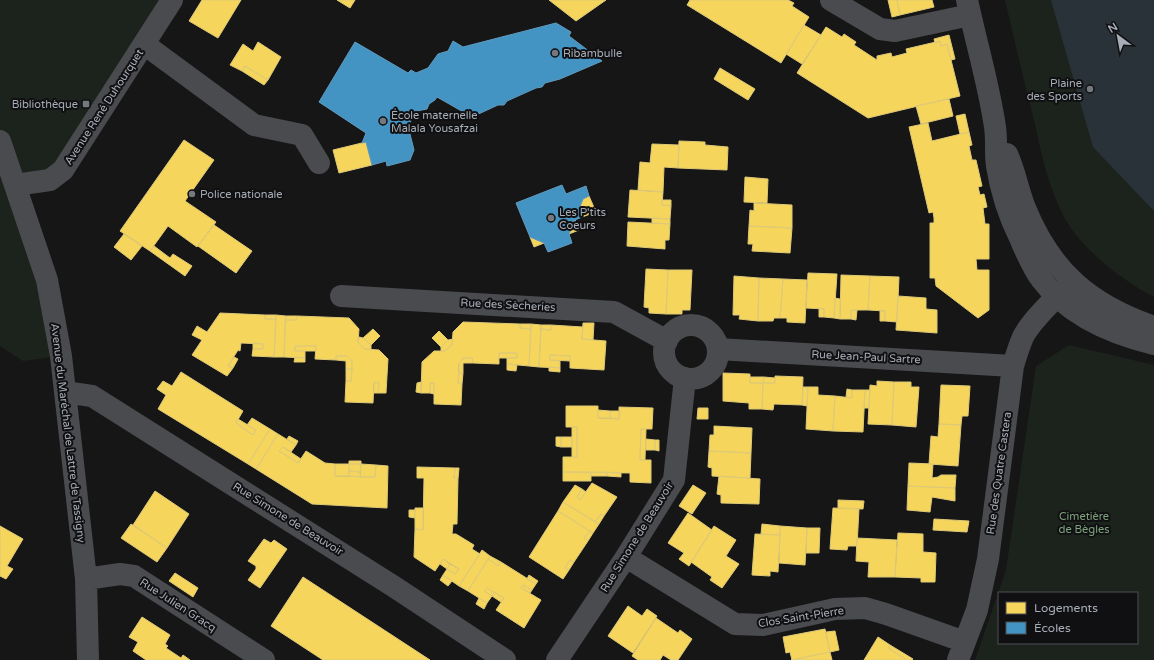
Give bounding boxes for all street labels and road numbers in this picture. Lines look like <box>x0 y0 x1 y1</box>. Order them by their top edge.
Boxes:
street label: Avenue René Duhourquet <box>62 47 146 167</box>
street label: Rue des Sècheries <box>460 296 556 314</box>
street label: Avenue du Maréchal de Lattre de Tassigny <box>48 323 88 543</box>
street label: Rue Jean-Paul Sartre <box>811 348 921 366</box>
street label: Rue des Quatre Castera <box>984 411 1014 535</box>
street label: Rue Simone de Beauvoir <box>598 479 677 595</box>
street label: Rue Simone de Beauvoir <box>230 480 346 559</box>
street label: Rue Julien Gracq <box>137 576 219 634</box>
street label: Clos Saint-Pierre <box>757 604 845 630</box>

